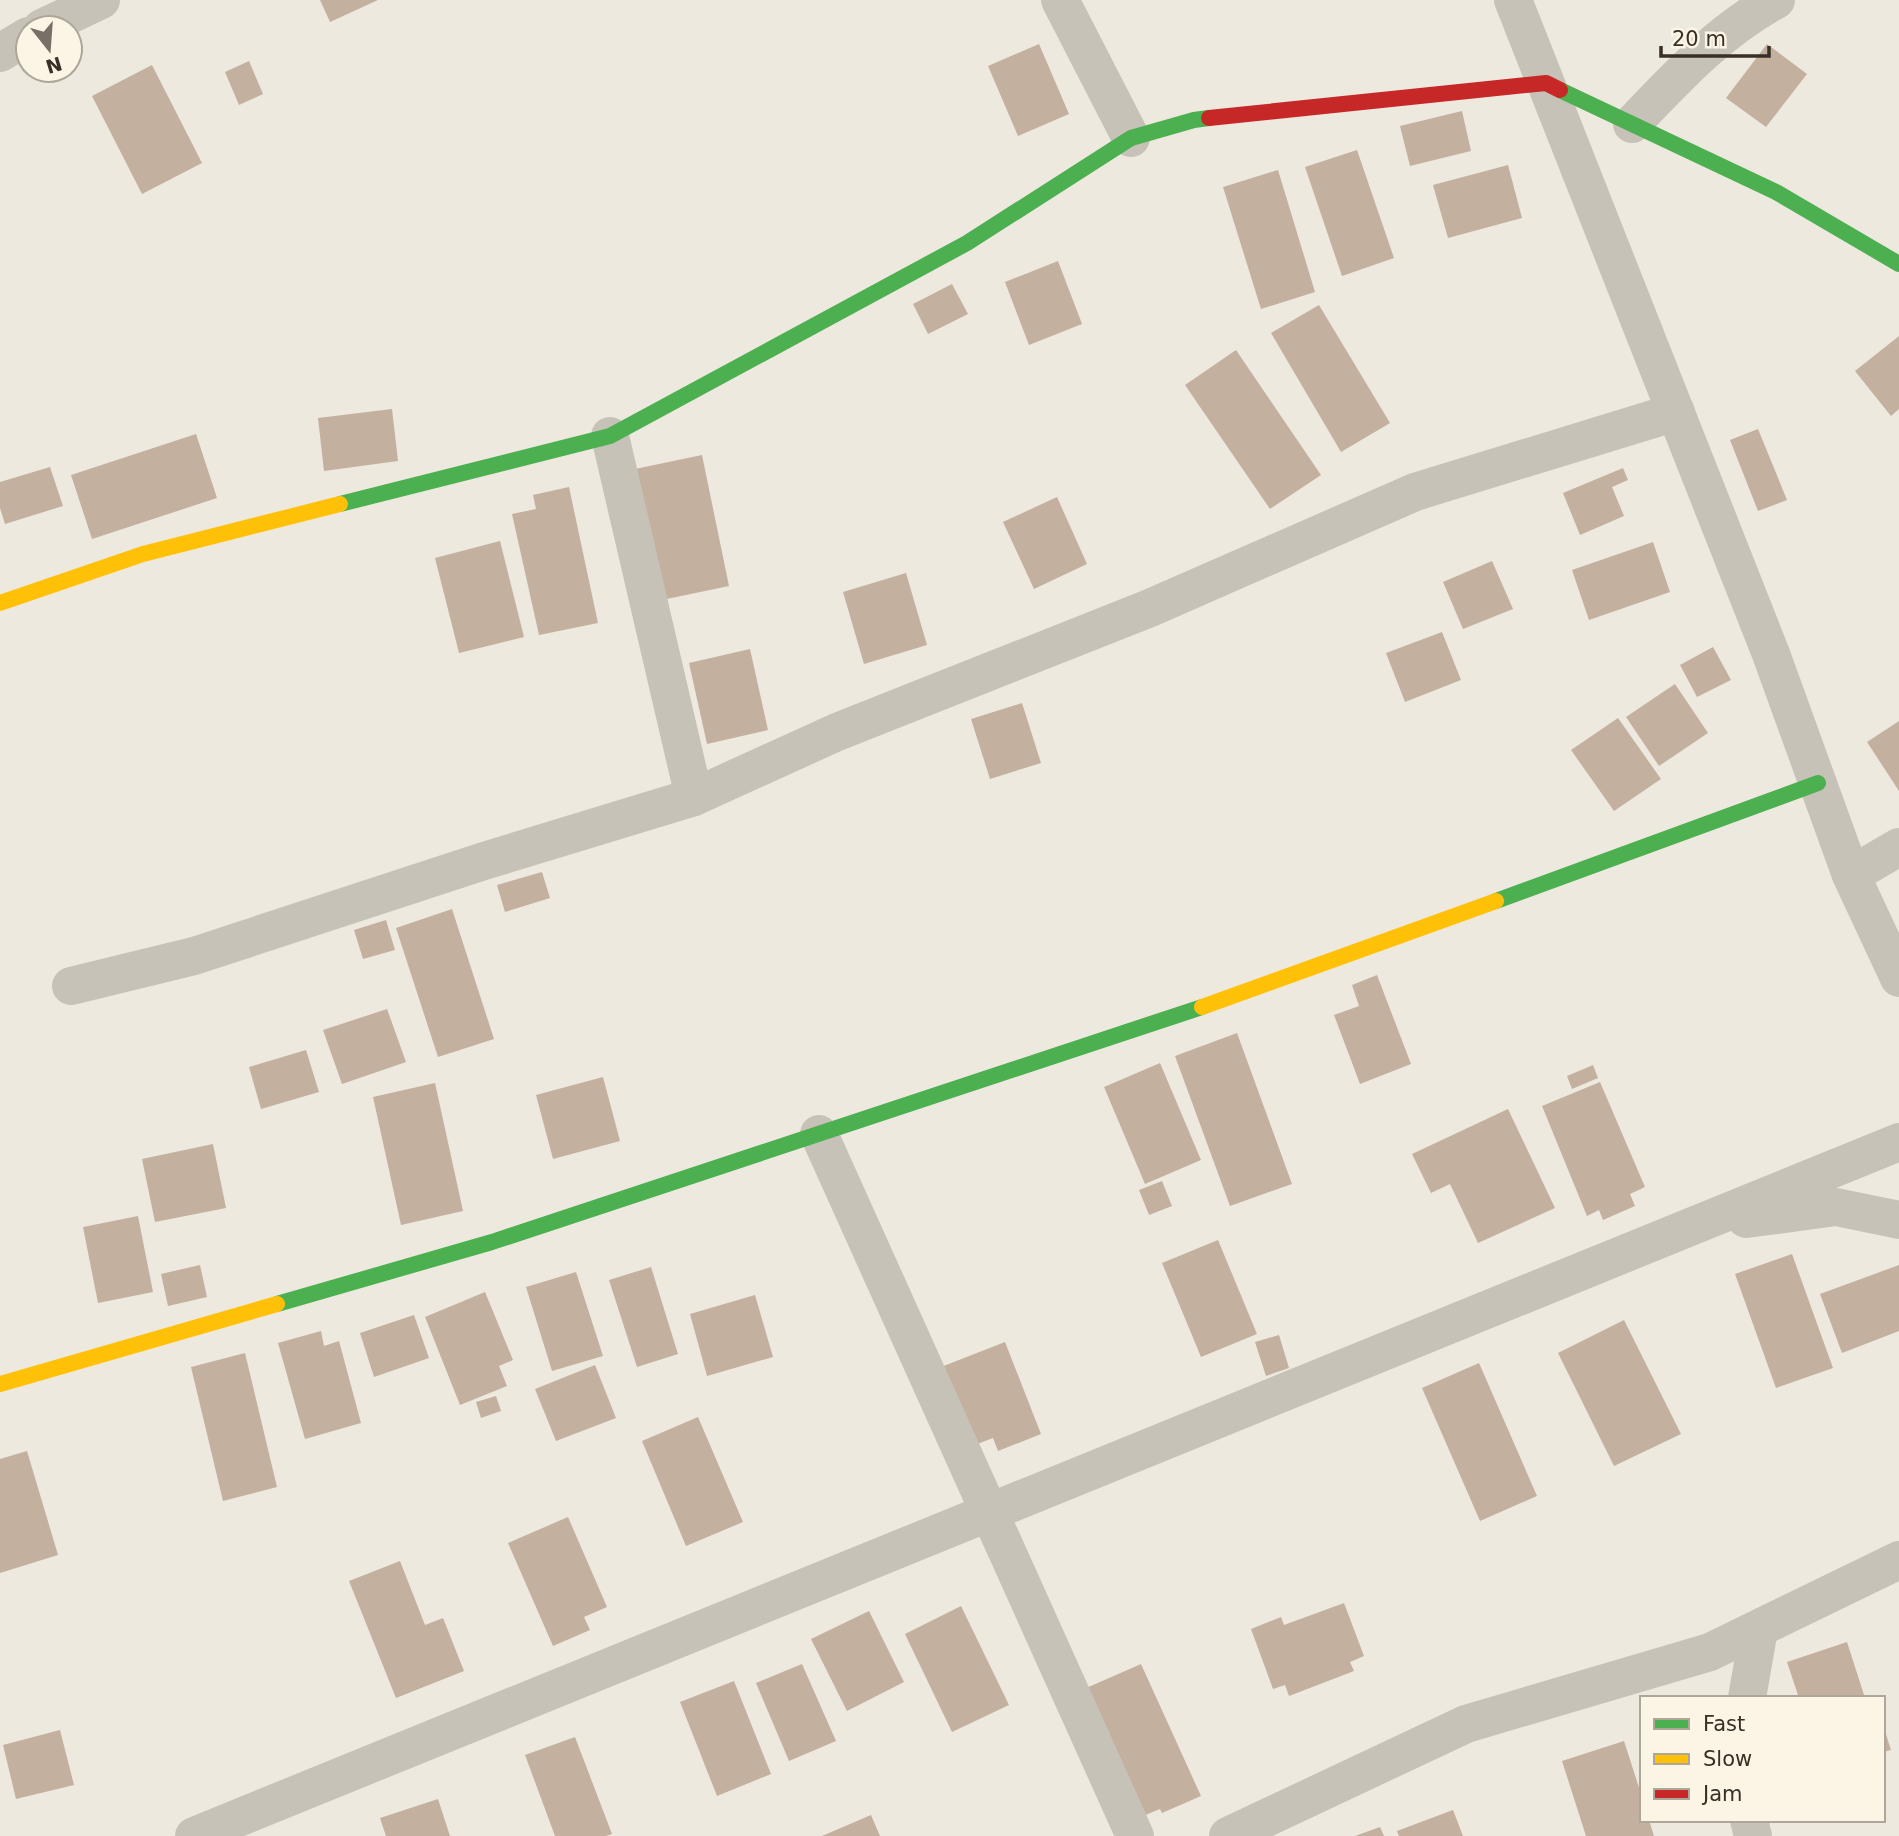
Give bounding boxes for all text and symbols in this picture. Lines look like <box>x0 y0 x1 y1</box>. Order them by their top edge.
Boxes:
north arrow <box>14 14 84 84</box>
scale bar <box>1661 14 1770 58</box>
text: 20 m <box>1672 27 1726 51</box>
text: N <box>43 52 65 78</box>
legend <box>1640 1696 1885 1822</box>
text: Fast <box>1703 1712 1745 1736</box>
text: Slow <box>1703 1747 1752 1771</box>
text: Jam <box>1701 1782 1743 1806</box>

